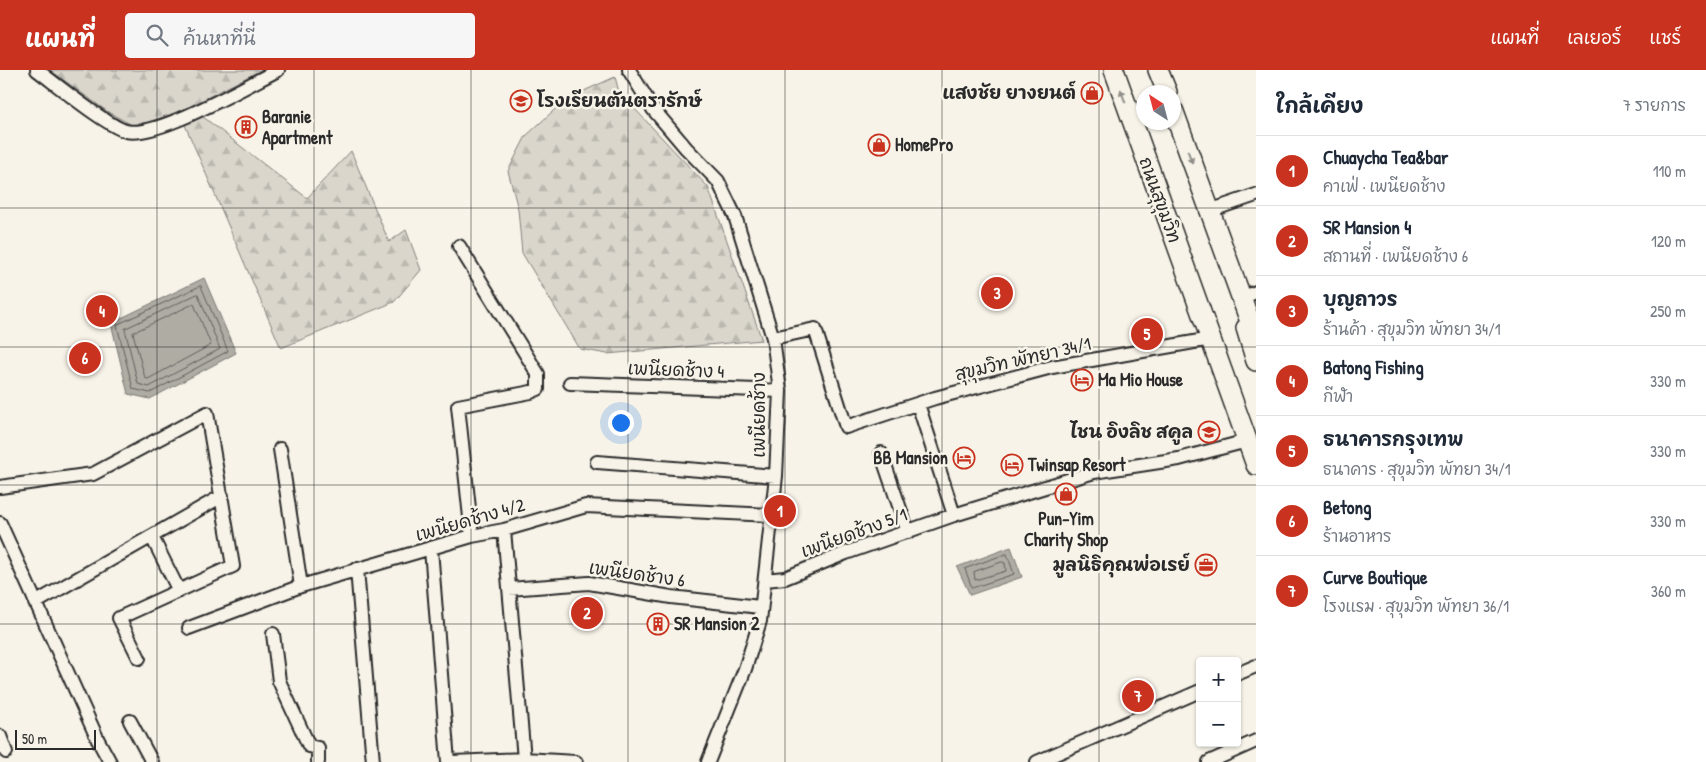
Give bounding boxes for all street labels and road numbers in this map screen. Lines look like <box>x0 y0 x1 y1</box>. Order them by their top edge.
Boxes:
street label: ถนนสุขุมวิท <box>1131 153 1188 247</box>
street label: สุขุมวิท พัทยา 34/1 <box>952 331 1094 388</box>
street label: เพนียดช้าง 4 <box>627 355 725 384</box>
street label: เพนียดช้าง <box>746 372 771 458</box>
street label: เพนียดช้าง 4/2 <box>412 492 528 547</box>
street label: เพนียดช้าง 5/1 <box>797 502 910 563</box>
street label: เพนียดช้าง 6 <box>587 554 687 593</box>

